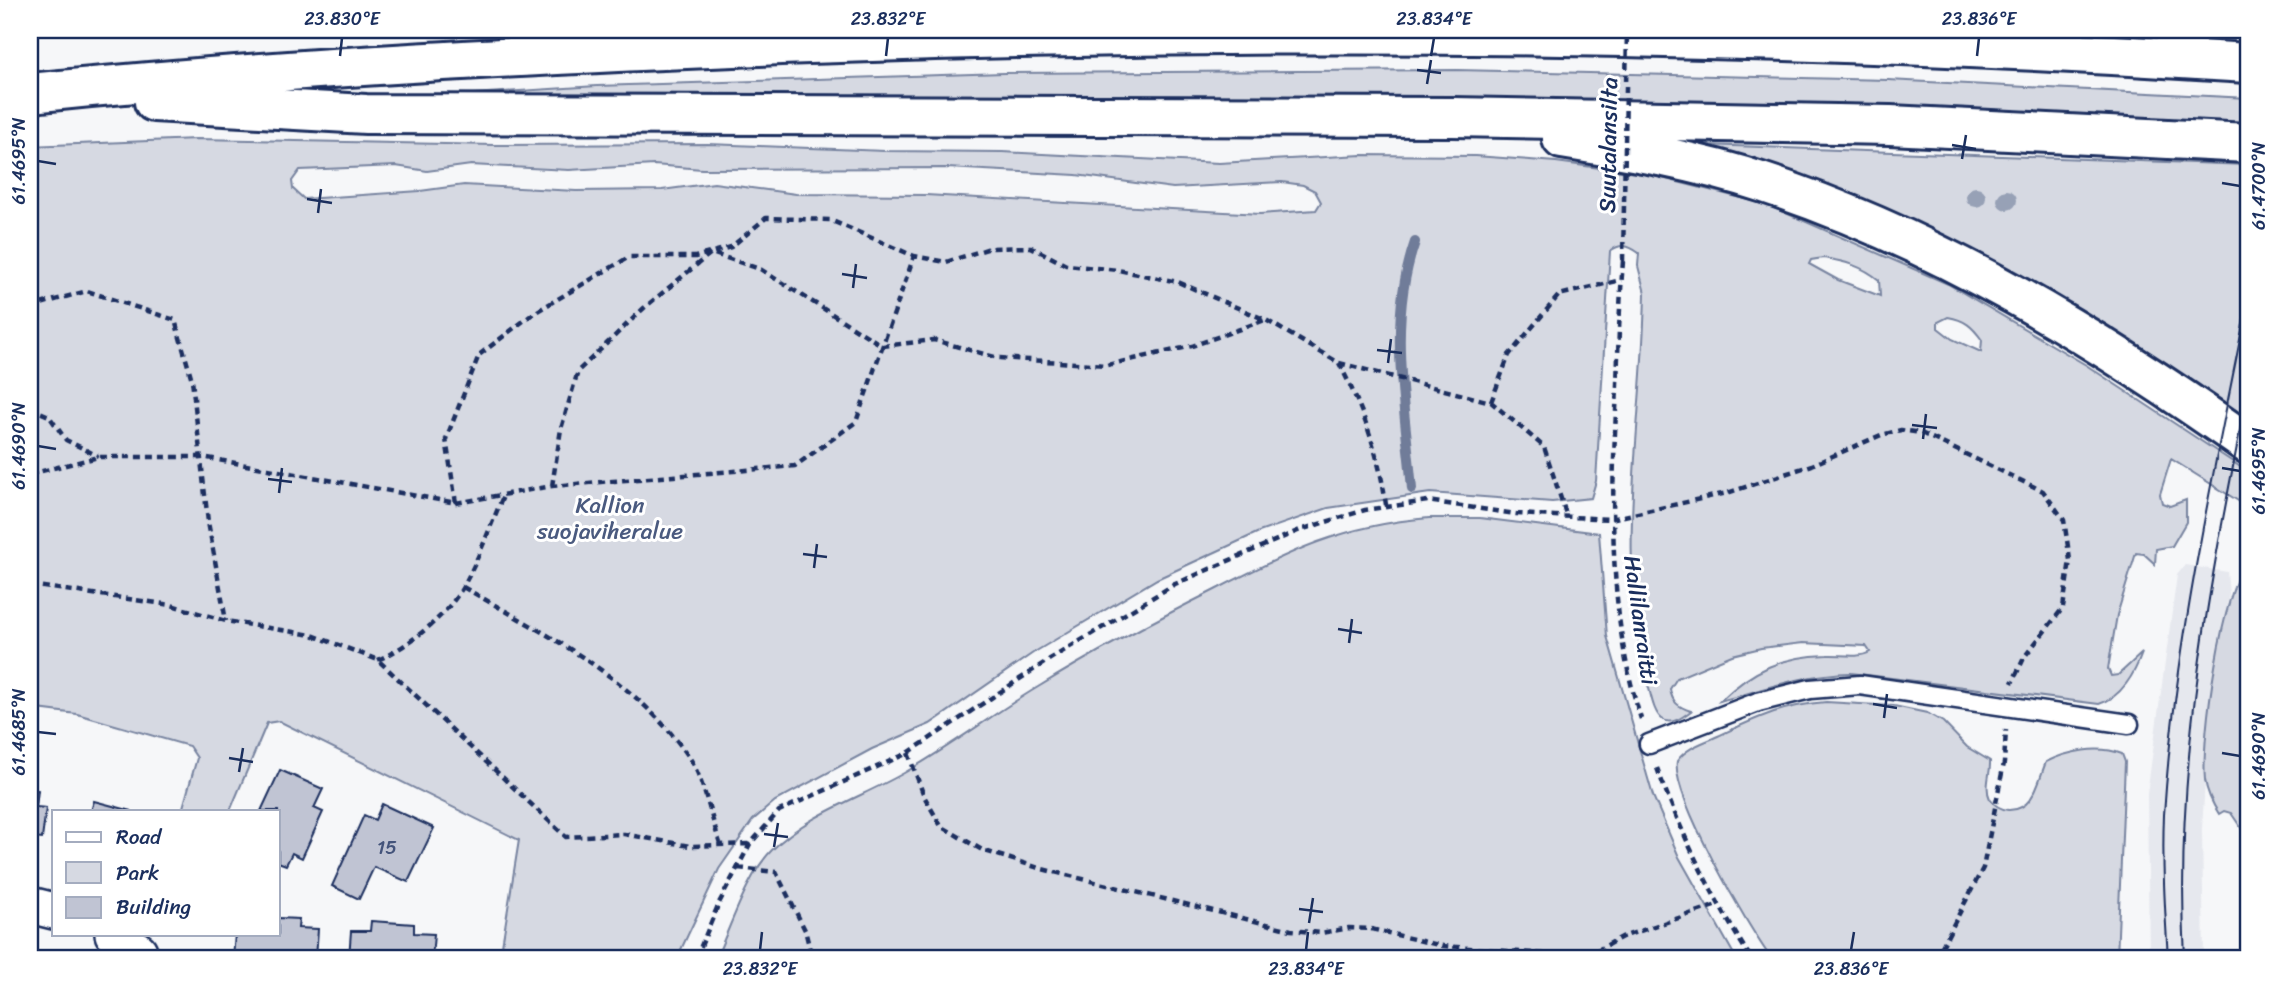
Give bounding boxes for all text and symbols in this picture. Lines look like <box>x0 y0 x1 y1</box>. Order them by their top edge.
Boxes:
text: 23.830°E <box>304 3 381 35</box>
text: 23.832°E <box>851 3 926 35</box>
text: 23.834°E <box>1396 3 1473 35</box>
text: 23.836°E <box>1942 3 2017 35</box>
street label: Suutalansilta <box>1587 76 1630 213</box>
text: 61.4695°N <box>3 117 35 205</box>
text: 61.4700°N <box>2243 142 2275 230</box>
text: 61.4690°N <box>3 402 35 490</box>
text: 61.4695°N <box>2243 427 2275 515</box>
park label: Kallion suojaviheralue <box>536 485 683 552</box>
street label: Hallilanraitti <box>1611 553 1670 688</box>
text: 61.4685°N <box>3 688 35 775</box>
text: 61.4690°N <box>2243 712 2275 800</box>
legend <box>52 810 280 936</box>
text: Road <box>116 818 163 856</box>
house number: 15 <box>377 831 397 864</box>
text: Park <box>116 854 159 892</box>
text: Building <box>116 888 192 926</box>
text: 23.832°E <box>723 953 798 985</box>
text: 23.834°E <box>1268 953 1345 985</box>
text: 23.836°E <box>1814 953 1889 985</box>

